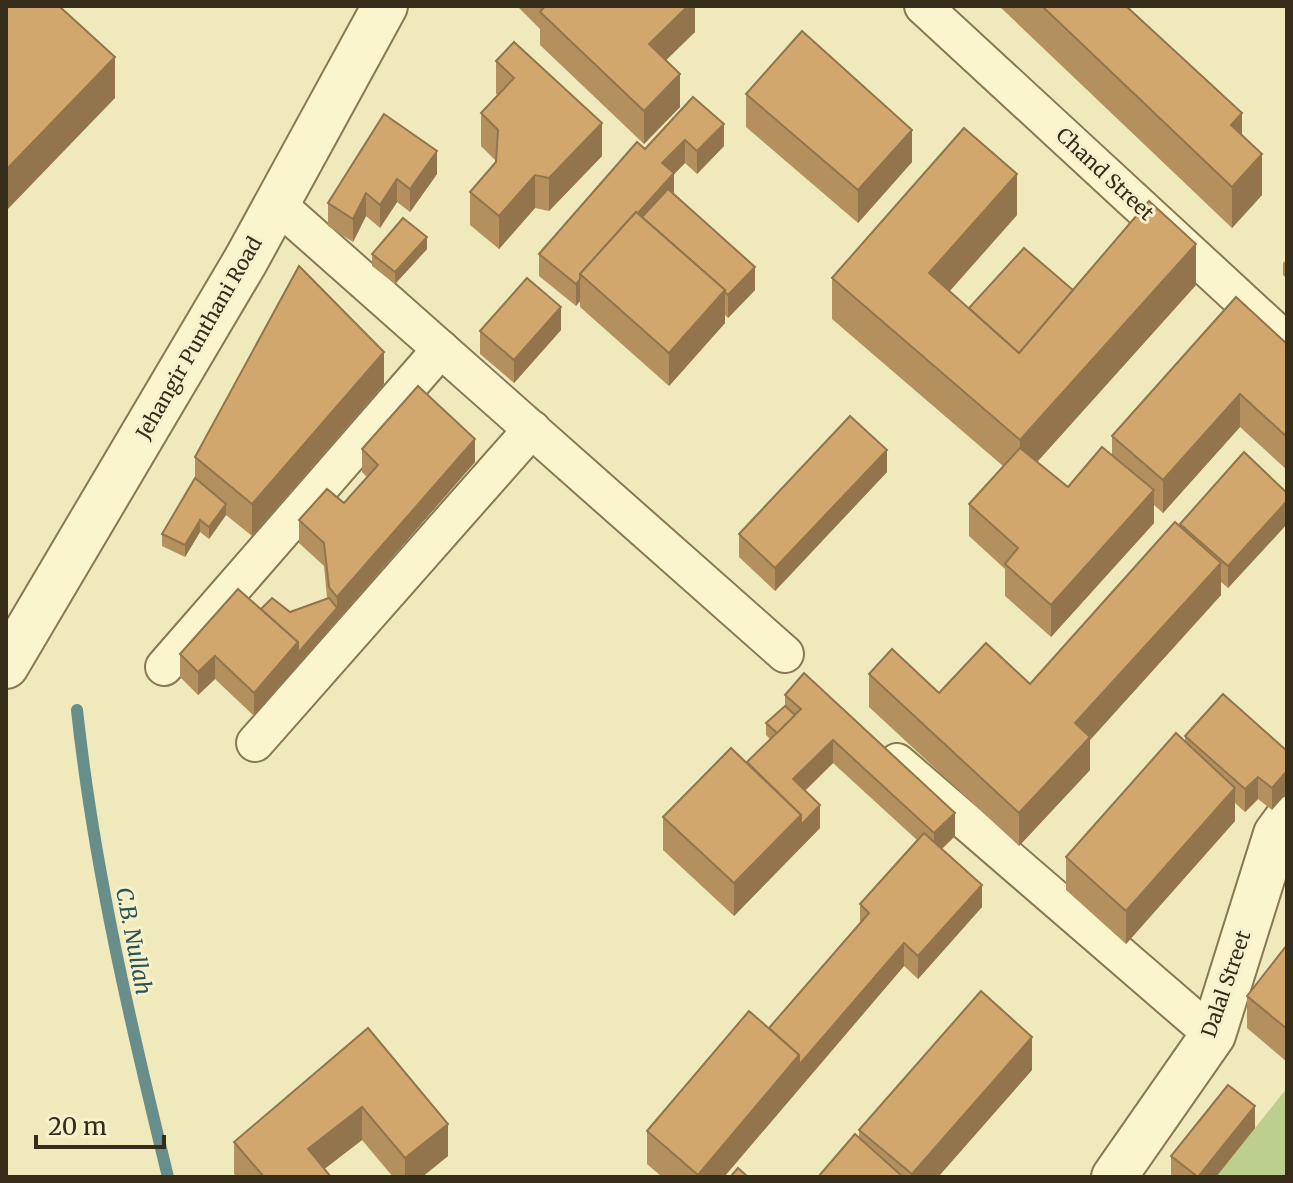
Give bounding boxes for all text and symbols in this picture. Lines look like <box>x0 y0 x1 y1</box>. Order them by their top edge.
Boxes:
street label: Chand Street <box>1051 122 1159 225</box>
street label: Jehangir Punthani Road <box>130 232 267 444</box>
water label: C.B. Nullah <box>110 885 158 997</box>
street label: Dalal Street <box>1196 927 1256 1040</box>
scale bar <box>36 1099 164 1149</box>
text: 20 m <box>48 1111 107 1142</box>

